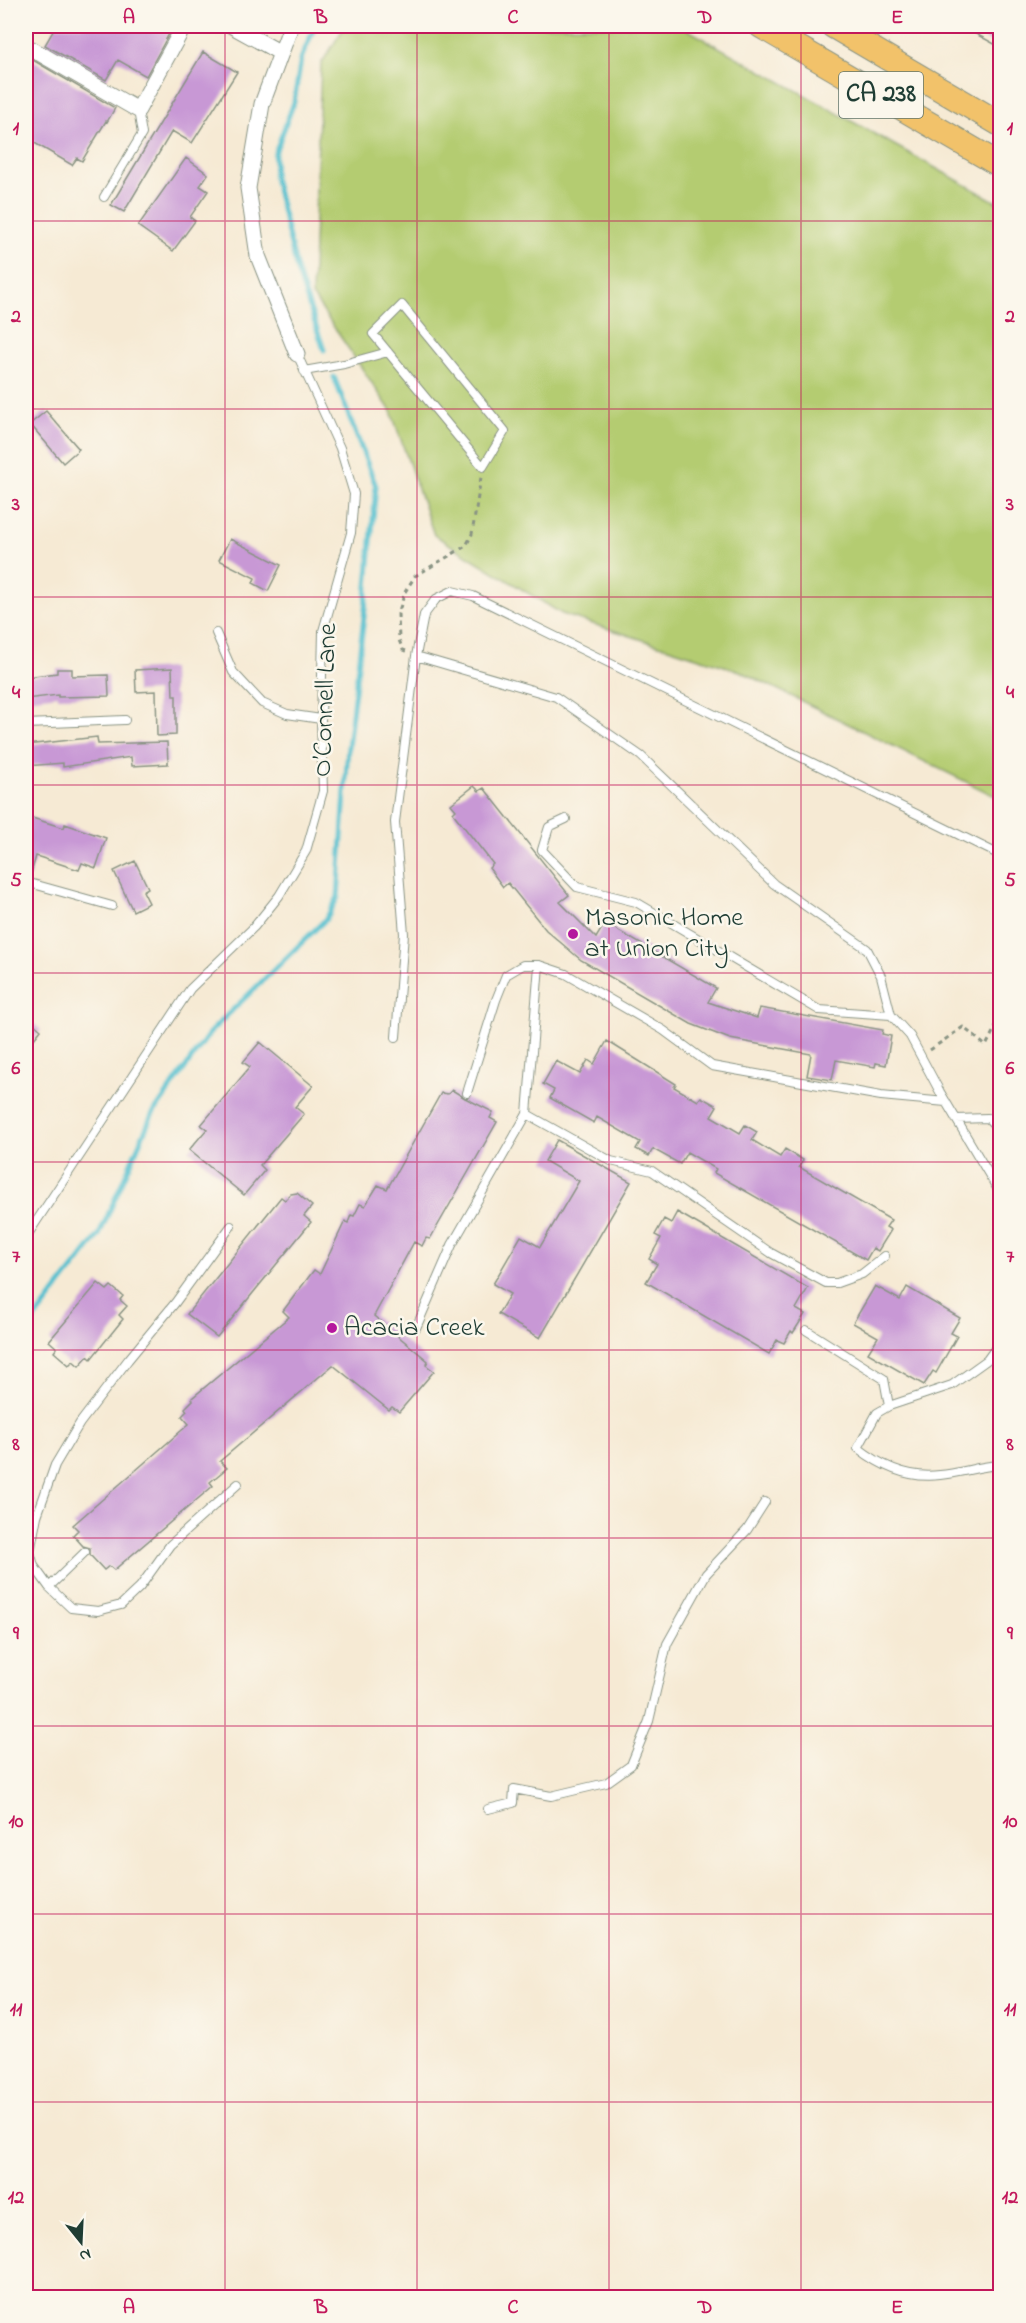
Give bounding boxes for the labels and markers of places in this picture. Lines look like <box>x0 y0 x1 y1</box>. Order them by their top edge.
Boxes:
place label: Masonic Home at Union City <box>585 899 744 969</box>
marker: Masonic Home at Union City <box>566 927 580 941</box>
place label: Acacia Creek <box>344 1309 485 1348</box>
marker: Acacia Creek <box>325 1321 339 1335</box>

